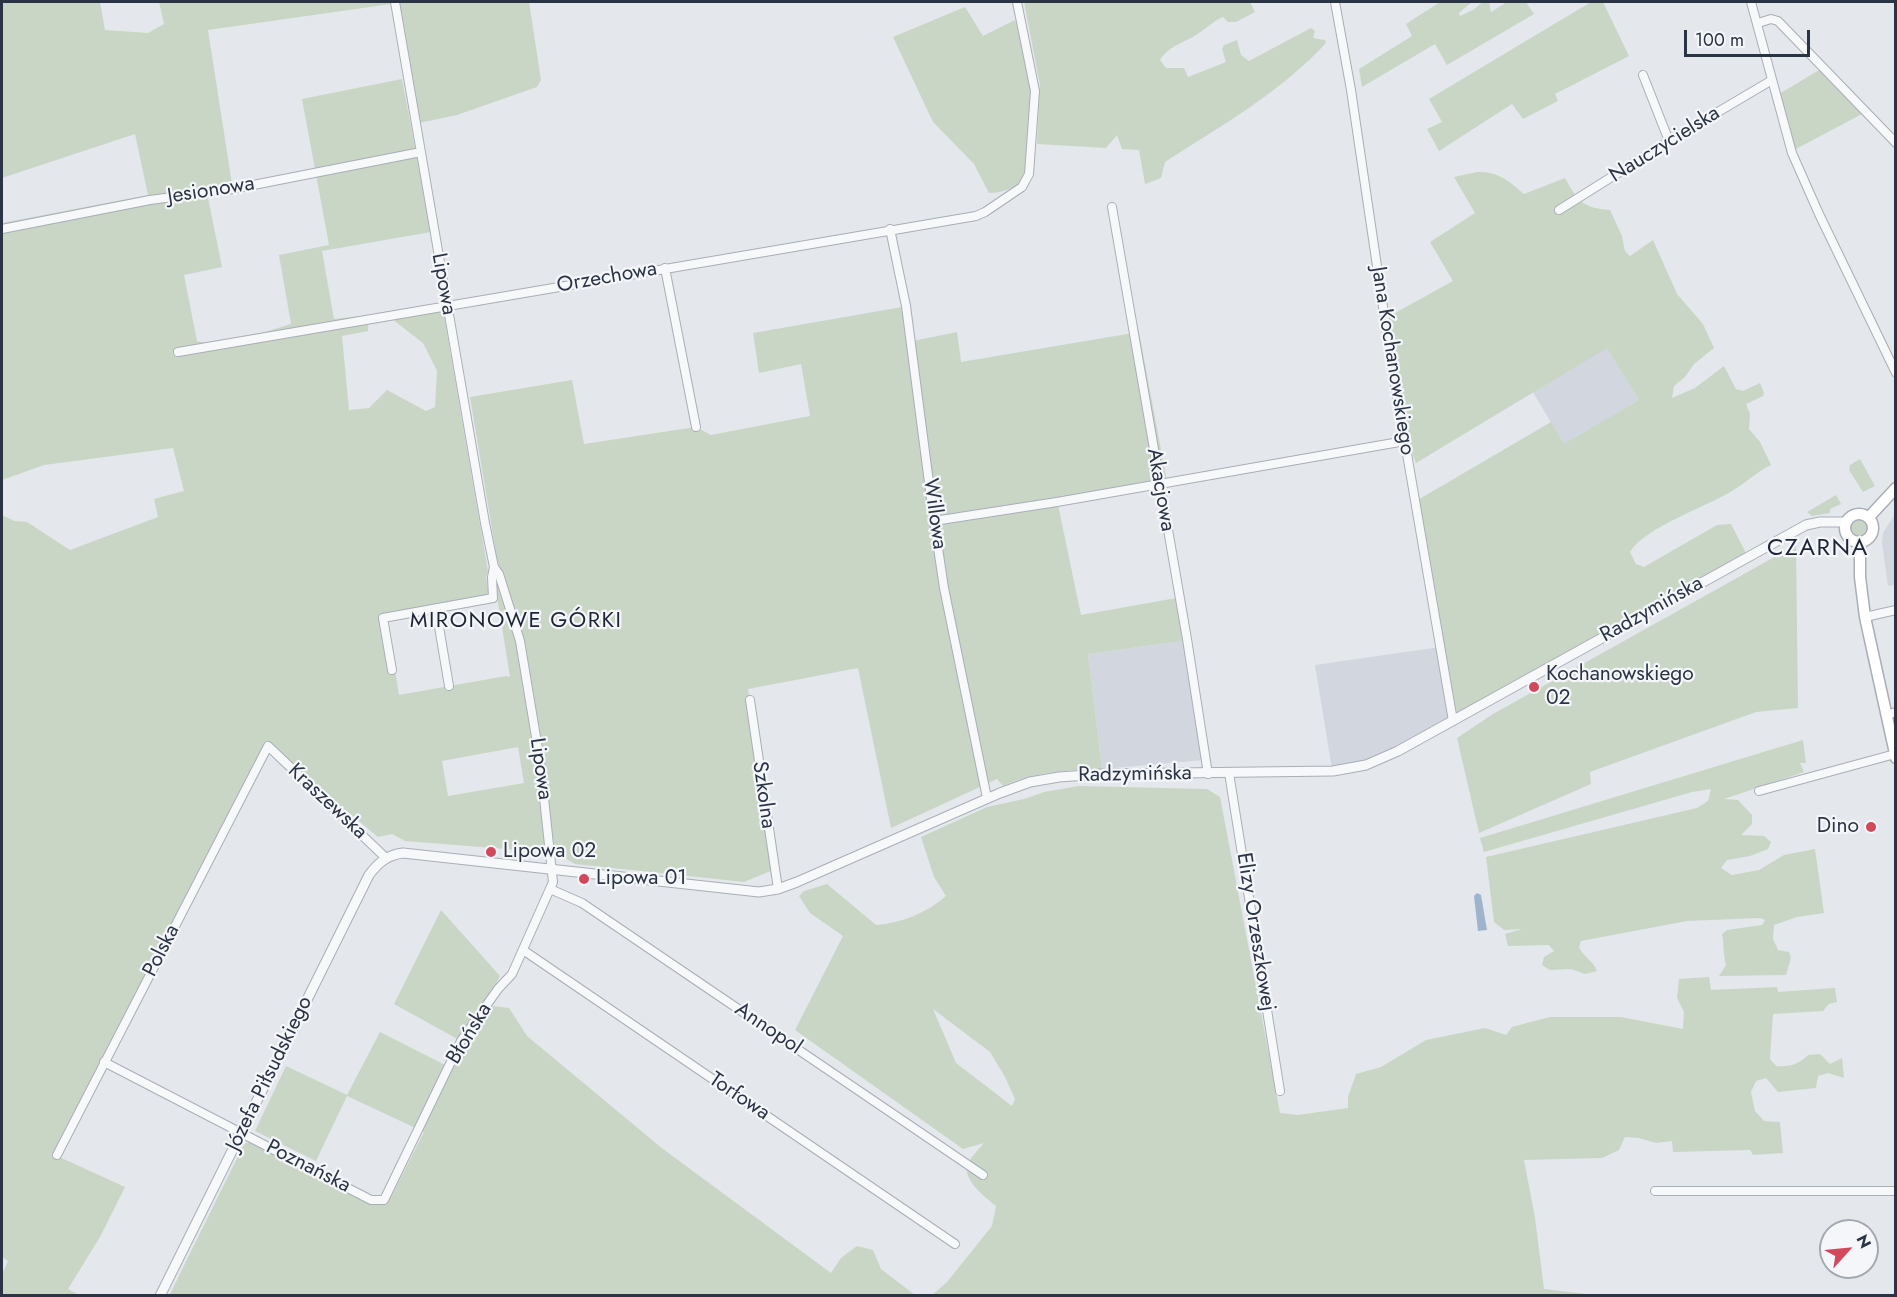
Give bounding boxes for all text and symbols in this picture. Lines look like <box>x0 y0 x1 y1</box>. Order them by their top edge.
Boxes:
scale bar <box>1687 18 1813 56</box>
text: 100 m <box>1695 27 1744 53</box>
street label: Nauczycielska <box>1605 101 1725 189</box>
street label: Jesionowa <box>166 172 256 210</box>
street label: Lipowa <box>425 251 461 317</box>
street label: Orzechowa <box>555 257 659 299</box>
street label: Jana Kochanowskiego <box>1365 265 1419 457</box>
street label: Akacjowa <box>1140 446 1180 534</box>
street label: Willowa <box>917 477 951 551</box>
district label: CZARNA <box>1767 535 1869 563</box>
street label: Radzymińska <box>1596 571 1708 649</box>
district label: MIRONOWE GÓRKI <box>410 609 622 635</box>
place label: Kochanowskiego 02 <box>1546 662 1694 712</box>
marker: Kochanowskiego 02 <box>1527 680 1541 694</box>
street label: Lipowa <box>523 736 557 802</box>
street label: Kraszewska <box>282 759 372 845</box>
street label: Szkolna <box>746 760 780 830</box>
street label: Radzymińska <box>1078 761 1192 789</box>
place label: Dino <box>1817 814 1859 840</box>
marker: Dino <box>1864 820 1878 834</box>
place label: Lipowa 02 <box>503 839 596 865</box>
marker: Lipowa 02 <box>484 845 498 859</box>
street label: Elizy Orzeszkowej <box>1230 851 1280 1013</box>
place label: Lipowa 01 <box>596 866 687 892</box>
marker: Lipowa 01 <box>577 872 591 886</box>
street label: Polska <box>138 921 186 981</box>
street label: Józefa Piłsudskiego <box>222 992 318 1156</box>
street label: Annopol <box>730 997 806 1061</box>
street label: Błońska <box>442 999 498 1069</box>
street label: Torfowa <box>704 1068 774 1126</box>
street label: Poznańska <box>261 1135 355 1199</box>
north arrow <box>1819 1219 1879 1279</box>
text: N <box>1851 1231 1877 1252</box>

